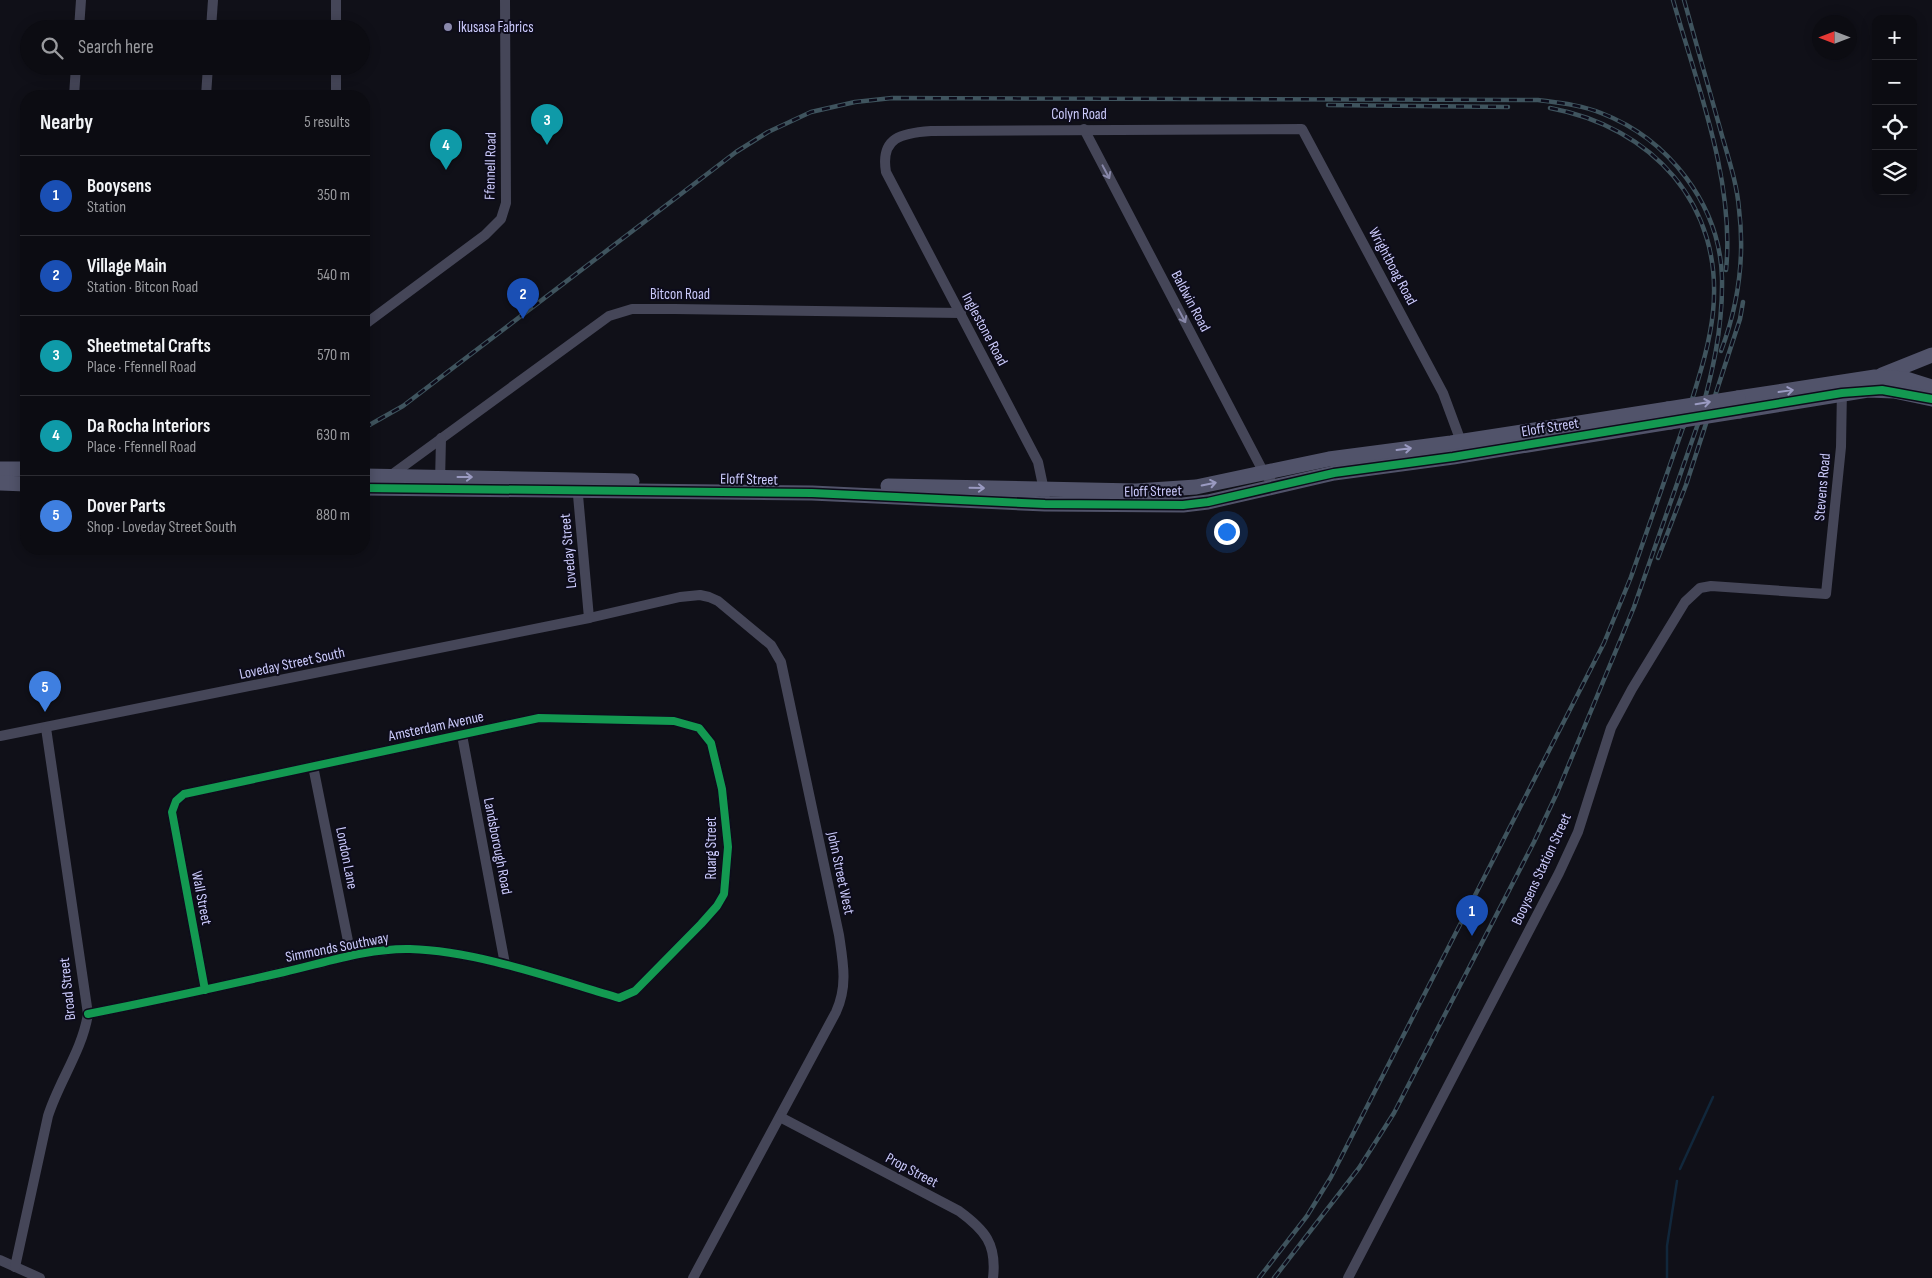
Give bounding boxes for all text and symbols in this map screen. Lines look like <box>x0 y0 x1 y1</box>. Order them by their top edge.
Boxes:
north arrow <box>1812 15 1857 60</box>
map controls <box>1872 15 1917 195</box>
button: + <box>1872 15 1917 60</box>
place label: Ikusasa Fabrics <box>458 18 534 37</box>
search box <box>20 20 370 75</box>
marker: Ikusasa Fabrics <box>442 21 454 33</box>
icon: search <box>38 34 66 62</box>
text: Search here <box>78 36 154 59</box>
button: − <box>1872 60 1917 105</box>
pin: 3 <box>531 104 563 145</box>
street label: Colyn Road <box>1051 105 1107 124</box>
button: locate <box>1872 105 1917 150</box>
text: Nearby <box>40 110 93 135</box>
text: 5 results <box>304 113 350 132</box>
pin: 4 <box>430 129 462 170</box>
street label: Ffennell Road <box>480 132 501 200</box>
button: layers <box>1872 150 1917 195</box>
one-way arrow <box>1102 164 1111 179</box>
text: Booysens <box>87 175 152 198</box>
text: 1 <box>53 186 59 205</box>
text: 350 m <box>317 186 350 205</box>
text: Station <box>87 198 126 217</box>
street label: Wrightboag Road <box>1364 224 1421 308</box>
text: Village Main <box>87 255 167 278</box>
text: 2 <box>52 266 60 285</box>
text: 540 m <box>317 266 350 285</box>
street label: Baldwin Road <box>1167 267 1215 335</box>
text: Station · Bitcon Road <box>87 278 198 297</box>
pin: 2 <box>507 278 539 319</box>
street label: Bitcon Road <box>650 285 710 304</box>
street label: Inglestone Road <box>957 289 1012 369</box>
one-way arrow <box>1178 308 1187 323</box>
text: Sheetmetal Crafts <box>87 335 211 358</box>
text: 3 <box>52 346 60 365</box>
text: 570 m <box>317 346 350 365</box>
text: Place · Ffennell Road <box>87 358 196 377</box>
one-way arrow <box>1778 385 1794 395</box>
one-way arrow <box>1694 398 1710 408</box>
street label: Eloff Street <box>1520 414 1581 441</box>
text: Da Rocha Interiors <box>87 415 210 438</box>
text: 4 <box>52 426 60 445</box>
text: 630 m <box>316 426 350 445</box>
text: Place · Ffennell Road <box>87 438 196 457</box>
one-way arrow <box>1395 444 1411 454</box>
street label: Stevens Road <box>1810 452 1835 522</box>
street label: Eloff Street <box>720 469 778 490</box>
one-way arrow <box>456 472 473 482</box>
one-way arrow <box>1201 479 1217 488</box>
street label: Eloff Street <box>1124 481 1182 502</box>
one-way arrow <box>969 483 985 492</box>
text: Dover Parts <box>87 495 166 518</box>
text: 5 <box>52 506 60 525</box>
text: 880 m <box>316 506 350 525</box>
street label: Loveday Street <box>556 512 581 589</box>
text: Shop · Loveday Street South <box>87 518 237 537</box>
your location <box>1214 519 1240 545</box>
street label: Loveday Street South <box>238 643 347 684</box>
pin: 5 <box>29 671 61 712</box>
street label: Amsterdam Avenue <box>386 707 486 746</box>
street label: Landsborough Road <box>479 796 516 896</box>
street label: Booysens Station Street <box>1507 810 1576 928</box>
street label: Ruarg Street <box>702 816 721 879</box>
street label: London Lane <box>331 825 362 891</box>
street label: John Street West <box>822 829 859 917</box>
street label: Wall Street <box>187 869 216 927</box>
pin: 1 <box>1456 895 1488 936</box>
street label: Simmonds Southway <box>284 928 391 967</box>
street label: Broad Street <box>55 956 80 1021</box>
street label: Prop Street <box>882 1149 942 1192</box>

